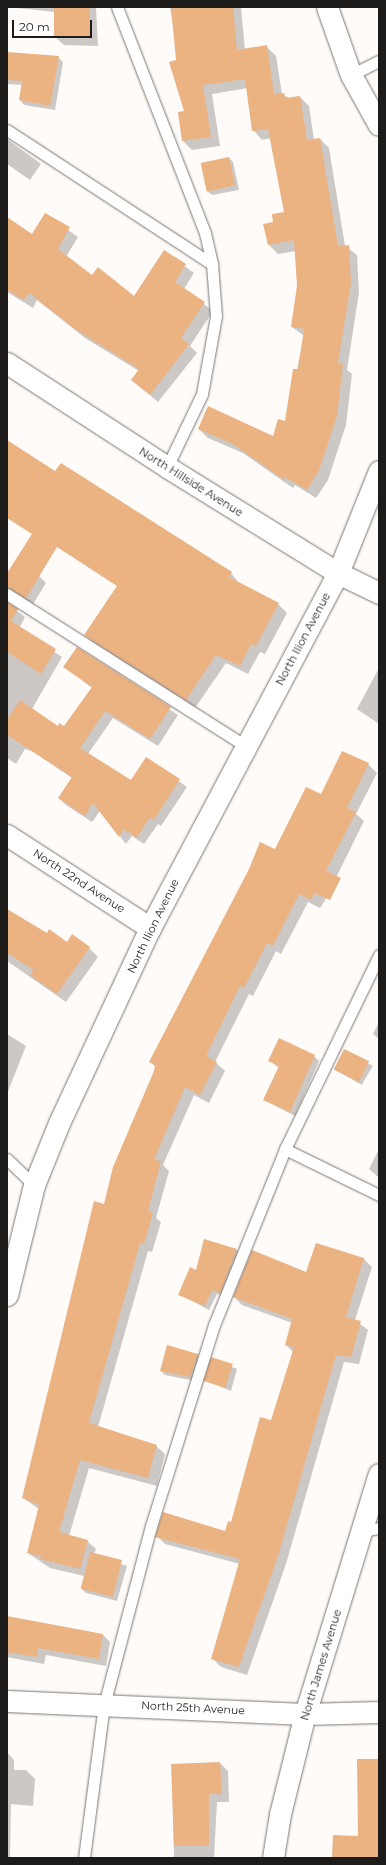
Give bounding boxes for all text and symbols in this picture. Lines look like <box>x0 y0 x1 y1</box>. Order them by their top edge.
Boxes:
scale bar <box>14 12 94 38</box>
text: 20 m <box>19 19 50 34</box>
street label: North Hillside Avenue <box>137 445 245 519</box>
street label: North Ilion Avenue <box>273 590 333 688</box>
street label: North 22nd Avenue <box>31 846 127 916</box>
street label: North Ilion Avenue <box>124 877 182 975</box>
street label: North James Avenue <box>298 1608 344 1722</box>
street label: North 25th Avenue <box>141 1699 245 1717</box>

